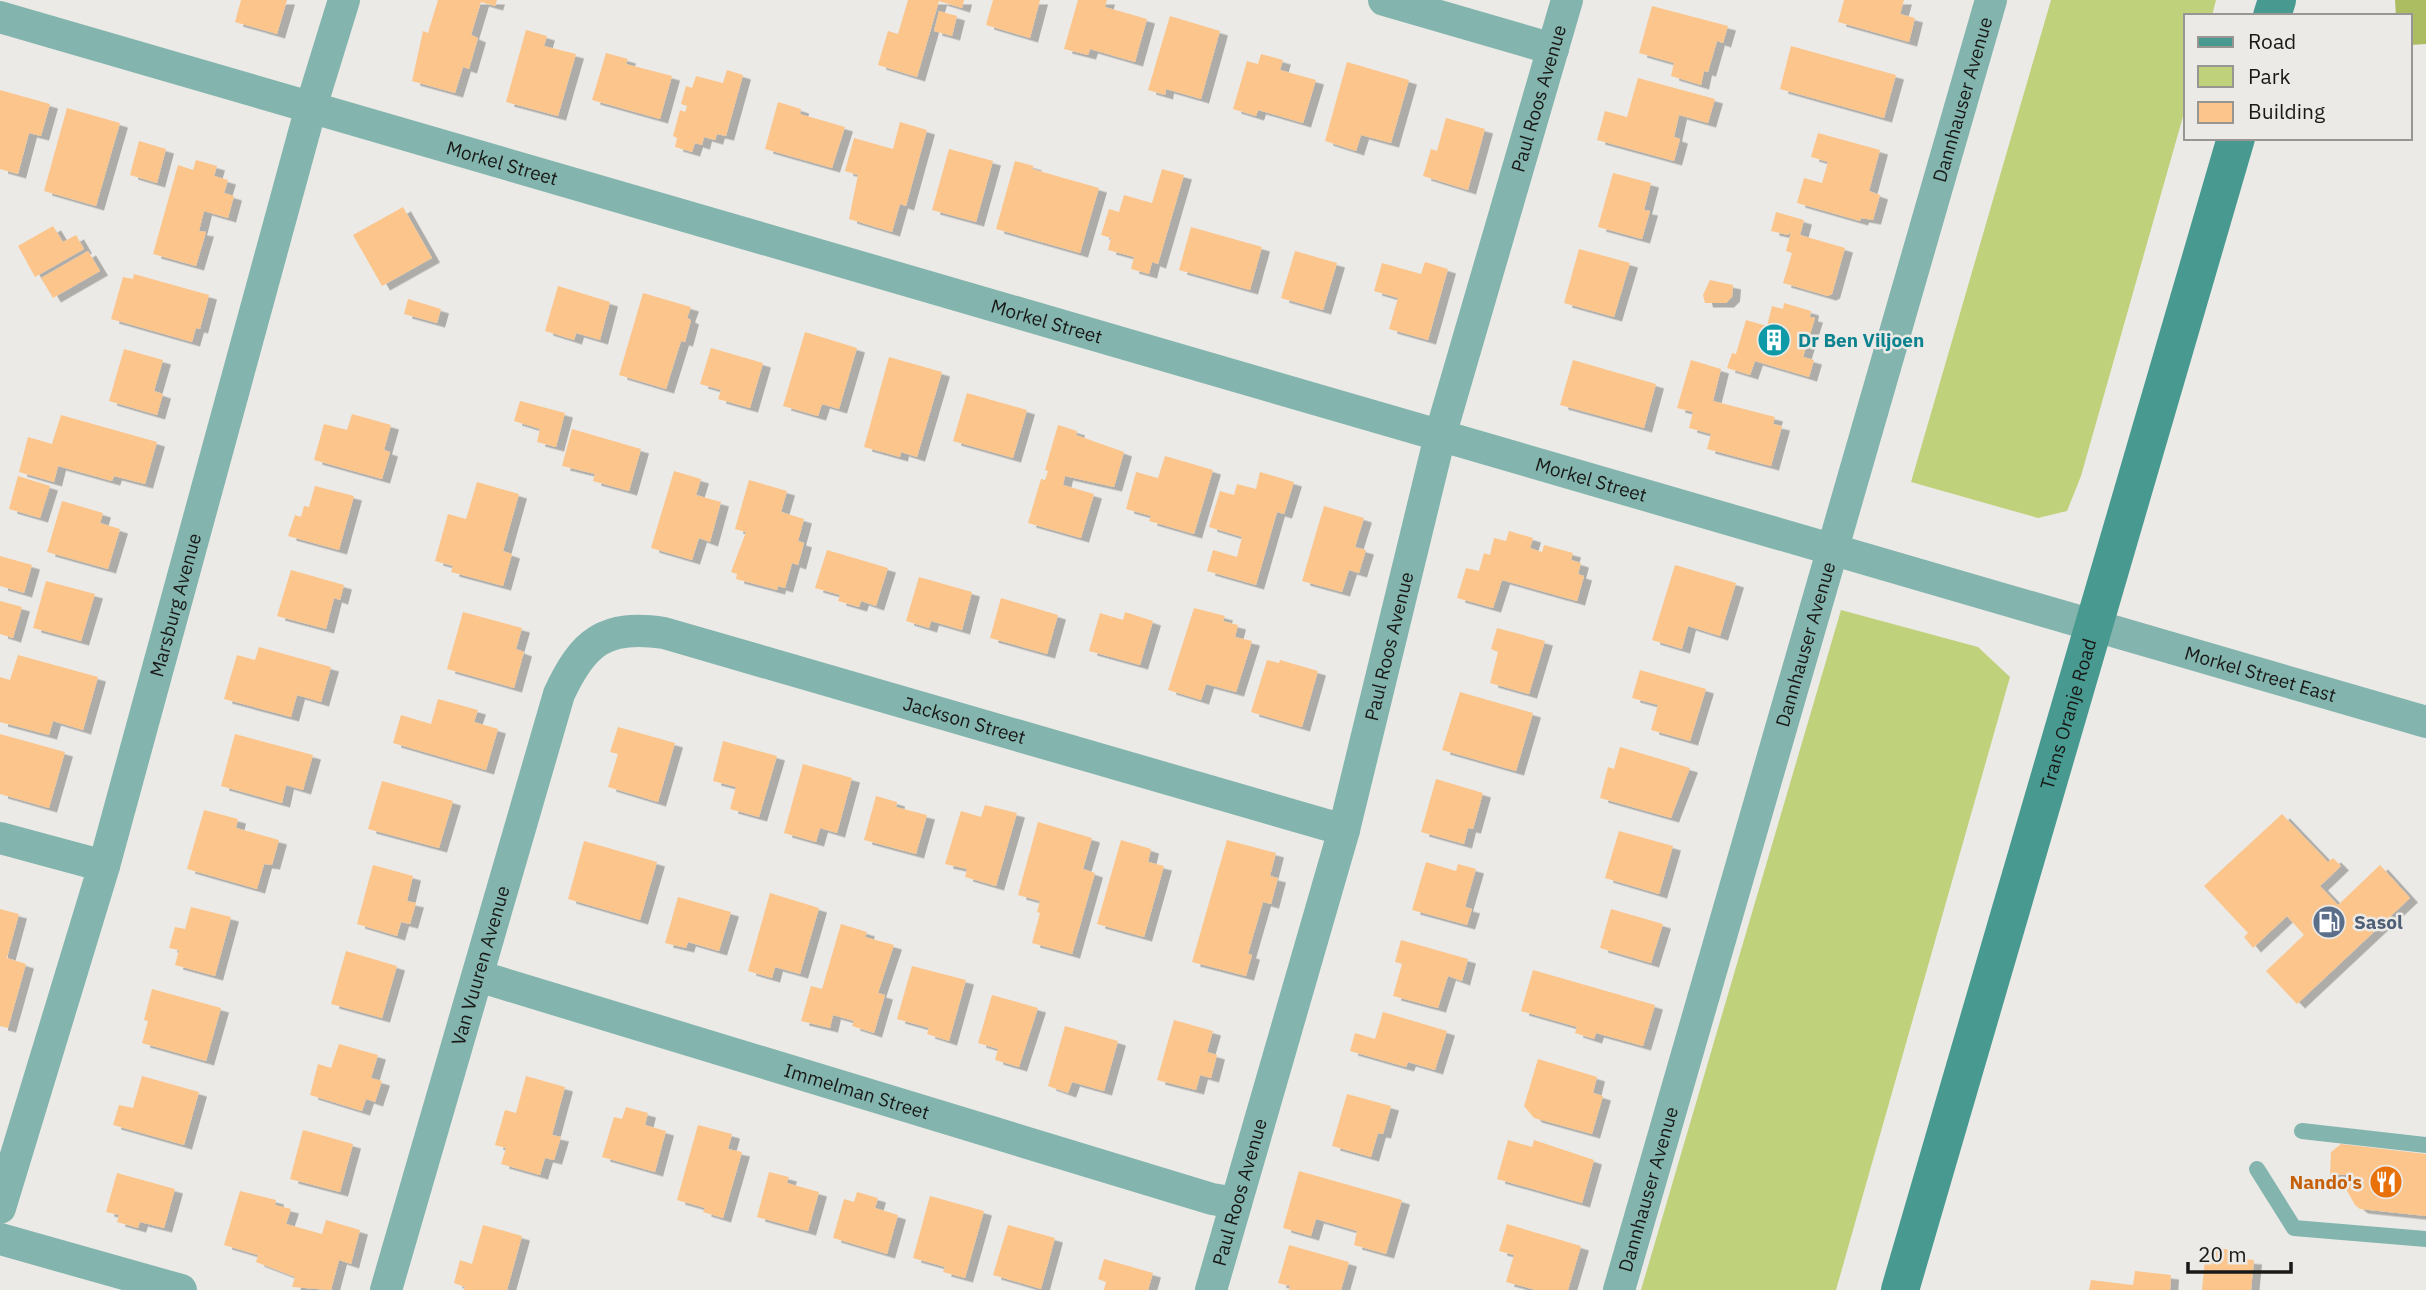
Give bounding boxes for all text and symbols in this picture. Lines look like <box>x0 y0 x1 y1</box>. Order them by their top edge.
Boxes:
street label: Dannhauser Avenue <box>1927 14 1998 185</box>
legend <box>2184 14 2412 140</box>
street label: Paul Roos Avenue <box>1506 22 1571 175</box>
text: Road <box>2248 27 2296 55</box>
text: Park <box>2248 62 2291 90</box>
text: Building <box>2248 97 2325 125</box>
street label: Morkel Street <box>444 135 561 191</box>
street label: Morkel Street <box>988 294 1105 349</box>
building icon: Dr Ben Viljoen <box>1755 321 1793 359</box>
place label: Dr Ben Viljoen <box>1798 328 1924 352</box>
street label: Morkel Street <box>1533 452 1650 507</box>
street label: Marsburg Avenue <box>144 530 206 680</box>
street label: Dannhauser Avenue <box>1770 559 1840 730</box>
street label: Paul Roos Avenue <box>1359 569 1418 723</box>
street label: Trans Oranje Road <box>2035 636 2101 792</box>
street label: Morkel Street East <box>2182 641 2339 707</box>
street label: Jackson Street <box>900 691 1029 749</box>
street label: Van Vuuren Avenue <box>446 883 515 1048</box>
fuel station icon: Sasol <box>2310 903 2348 941</box>
place label: Sasol <box>2354 910 2403 934</box>
street label: Immelman Street <box>781 1058 932 1124</box>
street label: Dannhauser Avenue <box>1613 1104 1683 1275</box>
street label: Paul Roos Avenue <box>1207 1116 1272 1269</box>
restaurant icon: Nando's <box>2367 1163 2405 1201</box>
place label: Nando's <box>2290 1170 2362 1194</box>
scale bar <box>2188 1230 2291 1274</box>
text: 20 m <box>2198 1240 2247 1268</box>

